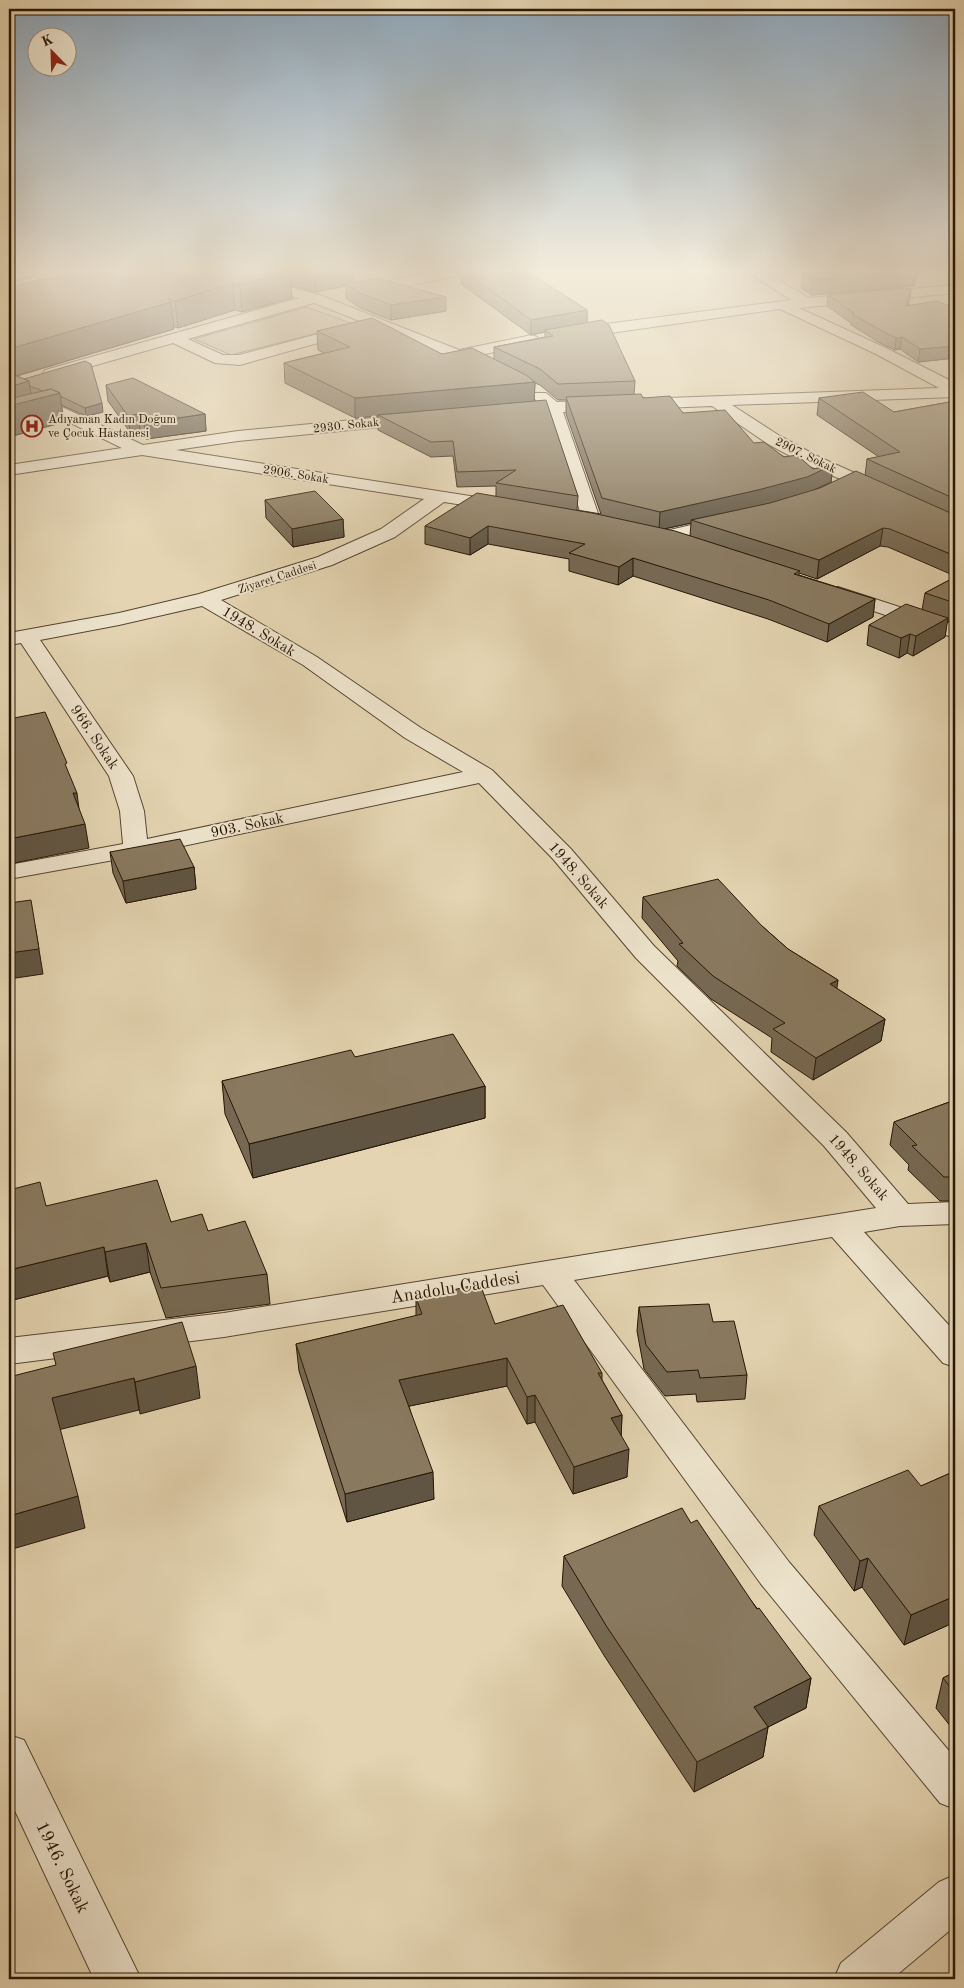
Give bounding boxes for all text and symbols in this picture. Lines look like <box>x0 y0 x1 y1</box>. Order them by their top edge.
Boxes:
north arrow <box>28 28 78 78</box>
text: K <box>40 32 55 50</box>
hospital icon: Adıyaman Kadın Doğum ve Çocuk Hastanesi <box>20 414 44 438</box>
place label: Adıyaman Kadın Doğum ve Çocuk Hastanesi <box>48 414 176 440</box>
street label: 2930. Sokak <box>312 417 380 435</box>
street label: 2907. Sokak <box>773 436 838 476</box>
street label: 2906. Sokak <box>262 464 330 486</box>
street label: Ziyaret Caddesi <box>237 560 318 596</box>
street label: 1948. Sokak <box>219 604 298 660</box>
street label: 966. Sokak <box>67 703 121 773</box>
street label: 903. Sokak <box>209 811 285 842</box>
street label: 1948. Sokak <box>545 840 611 912</box>
street label: 1948. Sokak <box>825 1132 891 1204</box>
street label: Anadolu Caddesi <box>389 1269 521 1307</box>
street label: 1946. Sokak <box>32 1819 92 1916</box>

